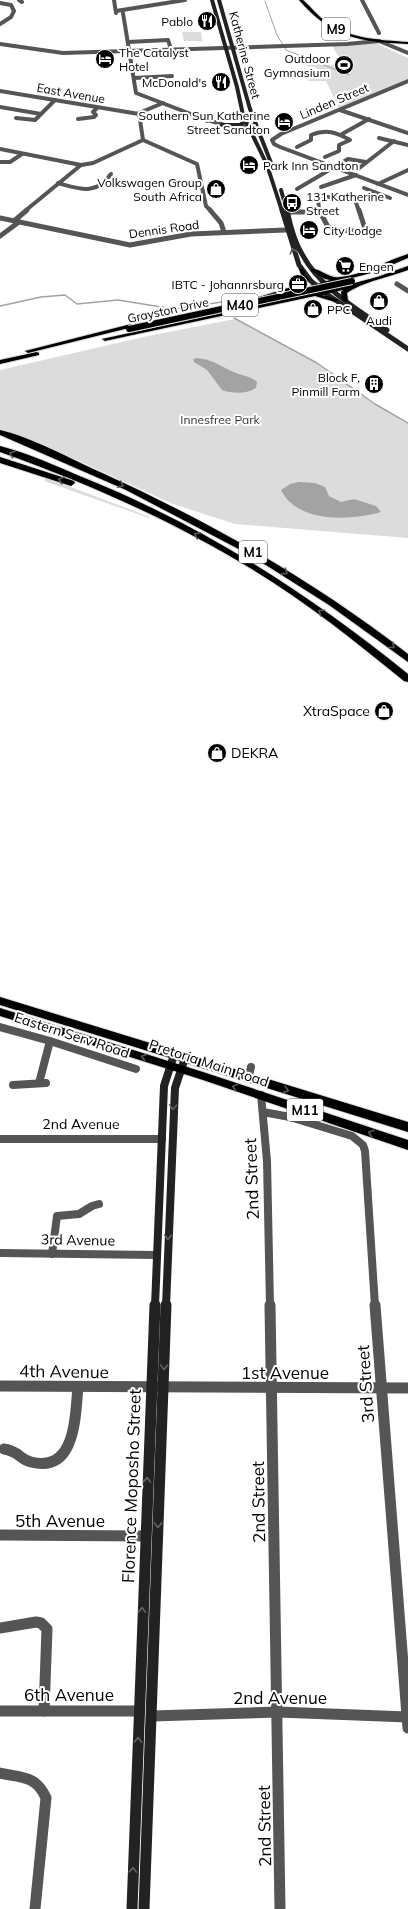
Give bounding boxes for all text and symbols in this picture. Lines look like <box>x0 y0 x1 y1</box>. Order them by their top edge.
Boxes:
restaurant icon: Pablo <box>196 10 218 32</box>
street label: Katherine Street <box>226 10 264 100</box>
place label: Pablo <box>161 14 193 29</box>
road number: M9 <box>322 18 350 40</box>
place label: The Catalyst Hotel <box>119 45 189 74</box>
hotel icon: The Catalyst Hotel <box>94 48 116 70</box>
place label: Outdoor Gymnasium <box>264 51 331 80</box>
sports icon: Outdoor Gymnasium <box>333 54 355 76</box>
restaurant icon: McDonald's <box>210 71 232 93</box>
place label: McDonald's <box>142 75 207 90</box>
street label: East Avenue <box>36 80 106 106</box>
street label: Linden Street <box>297 80 371 122</box>
place label: Southern Sun Katherine Street Sandton <box>139 108 270 137</box>
hotel icon: Southern Sun Katherine Street Sandton <box>273 111 295 133</box>
hotel icon: Park Inn Sandton <box>238 154 260 176</box>
place label: Park Inn Sandton <box>263 158 359 173</box>
place label: Volkswagen Group South Africa <box>97 175 202 204</box>
shop icon: Volkswagen Group South Africa <box>205 178 227 200</box>
place label: 131 Katherine Street <box>306 189 384 218</box>
bus stop icon: 131 Katherine Street <box>281 192 303 214</box>
street label: Dennis Road <box>128 217 200 241</box>
hotel icon: City Lodge <box>298 219 320 241</box>
place label: City Lodge <box>323 223 382 238</box>
one-way arrow <box>289 247 298 254</box>
supermarket icon: Engen <box>334 255 356 277</box>
place label: Engen <box>359 259 394 274</box>
office icon: IBTC - Johannrsburg <box>287 273 309 295</box>
place label: IBTC - Johannrsburg <box>172 277 284 292</box>
shop icon: Audi <box>368 290 390 312</box>
street label: Grayston Drive <box>126 294 210 326</box>
road number: M40 <box>222 294 258 316</box>
shop icon: PPC <box>302 298 324 320</box>
place label: PPC <box>327 302 351 317</box>
place label: Audi <box>366 313 392 328</box>
place label: Block F, Pinmill Farm <box>291 370 360 399</box>
building icon: Block F, Pinmill Farm <box>363 373 385 395</box>
park label: Innesfree Park <box>180 412 261 427</box>
one-way arrow <box>9 450 16 458</box>
one-way arrow <box>58 476 65 485</box>
one-way arrow <box>117 480 124 488</box>
one-way arrow <box>194 532 202 540</box>
road number: M1 <box>239 541 267 563</box>
one-way arrow <box>281 568 288 575</box>
one-way arrow <box>318 610 325 617</box>
one-way arrow <box>388 641 395 649</box>
shop icon: XtraSpace <box>373 700 395 722</box>
place label: XtraSpace <box>303 702 370 720</box>
shop icon: DEKRA <box>206 742 228 764</box>
place label: DEKRA <box>231 744 279 762</box>
street label: Eastern Serv Road <box>12 1008 132 1062</box>
street label: Pretoria Main Road <box>147 1035 271 1091</box>
one-way arrow <box>141 1053 148 1062</box>
one-way arrow <box>231 1083 238 1091</box>
one-way arrow <box>282 1085 289 1094</box>
road number: M11 <box>287 1099 323 1121</box>
one-way arrow <box>169 1104 178 1110</box>
street label: 2nd Avenue <box>42 1115 120 1133</box>
one-way arrow <box>368 1129 375 1138</box>
street label: 2nd Street <box>239 1138 263 1220</box>
street label: 3rd Avenue <box>41 1230 115 1250</box>
one-way arrow <box>164 1234 173 1240</box>
street label: 3rd Street <box>352 1344 378 1424</box>
street label: 4th Avenue <box>19 1360 109 1382</box>
street label: 1st Avenue <box>241 1362 329 1383</box>
one-way arrow <box>159 1364 168 1370</box>
street label: Florence Moposho Street <box>117 1389 145 1583</box>
street label: 2nd Street <box>247 1461 269 1543</box>
one-way arrow <box>143 1477 151 1483</box>
street label: 5th Avenue <box>15 1510 105 1531</box>
one-way arrow <box>154 1522 163 1528</box>
one-way arrow <box>138 1607 147 1613</box>
street label: 6th Avenue <box>24 1684 114 1705</box>
street label: 2nd Avenue <box>233 1687 327 1708</box>
one-way arrow <box>134 1737 142 1743</box>
street label: 2nd Street <box>253 1785 275 1867</box>
one-way arrow <box>129 1867 138 1873</box>

